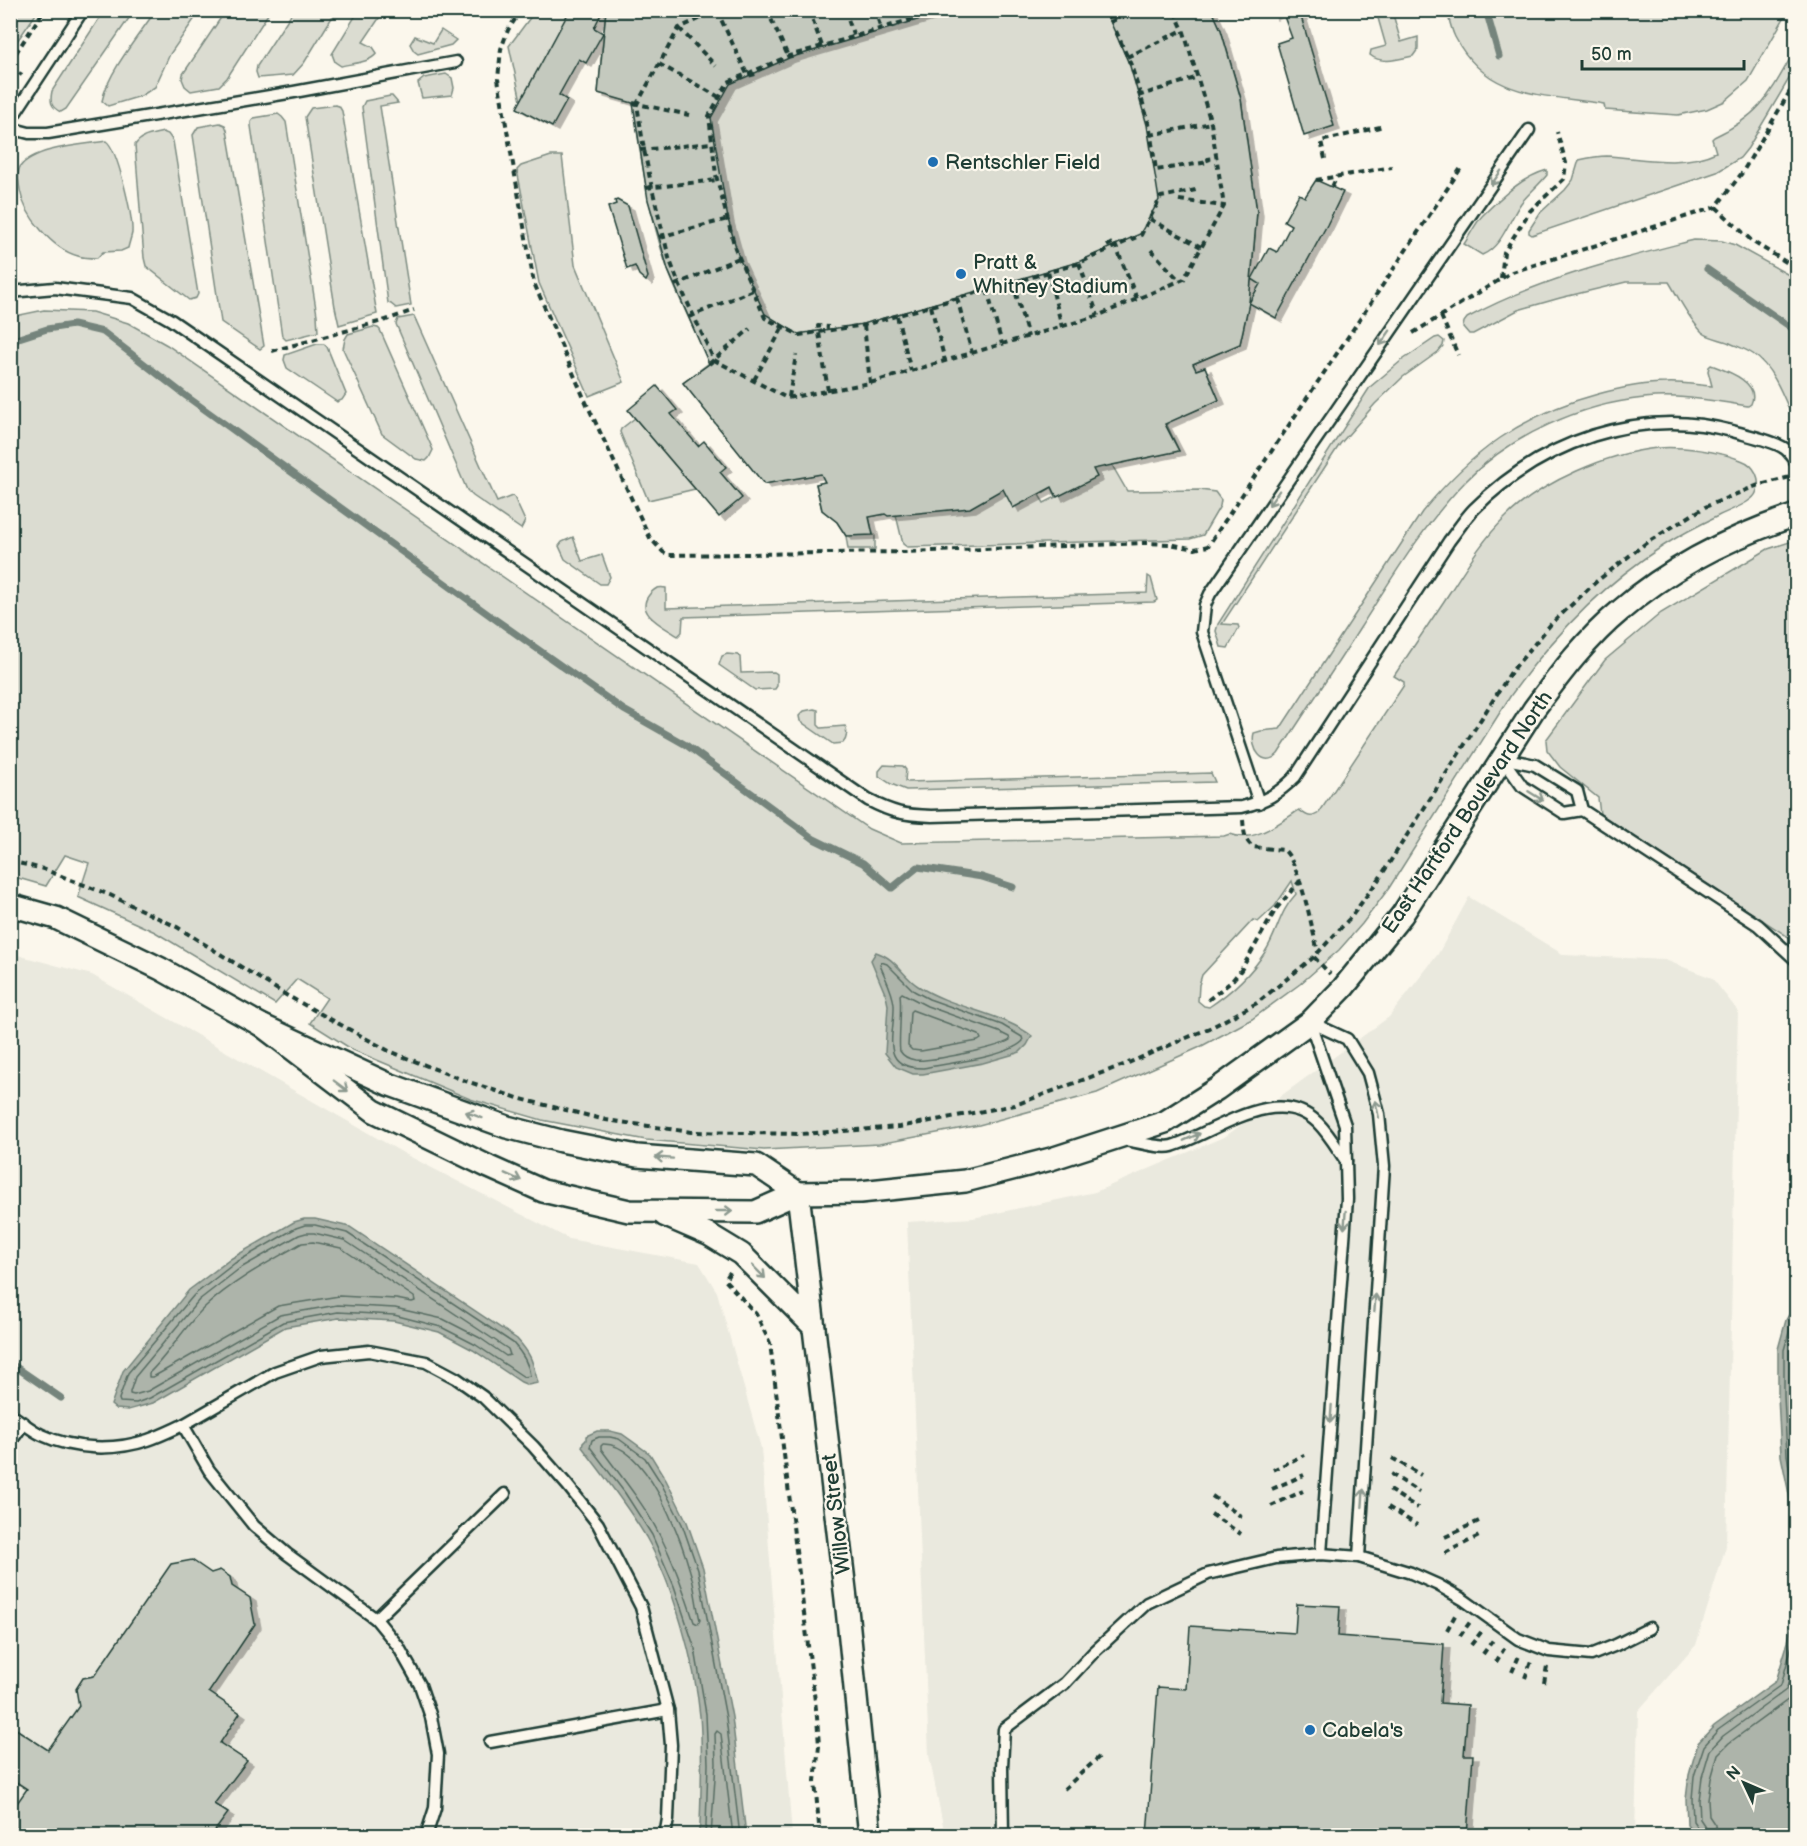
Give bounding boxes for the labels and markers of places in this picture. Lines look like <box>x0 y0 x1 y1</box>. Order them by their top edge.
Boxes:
place label: Rentschler Field <box>945 150 1100 175</box>
marker: Rentschler Field <box>926 155 940 169</box>
place label: Pratt & Whitney Stadium <box>973 250 1128 299</box>
marker: Pratt & Whitney Stadium <box>954 267 968 281</box>
place label: Cabela's <box>1322 1718 1403 1743</box>
marker: Cabela's <box>1303 1723 1317 1737</box>

